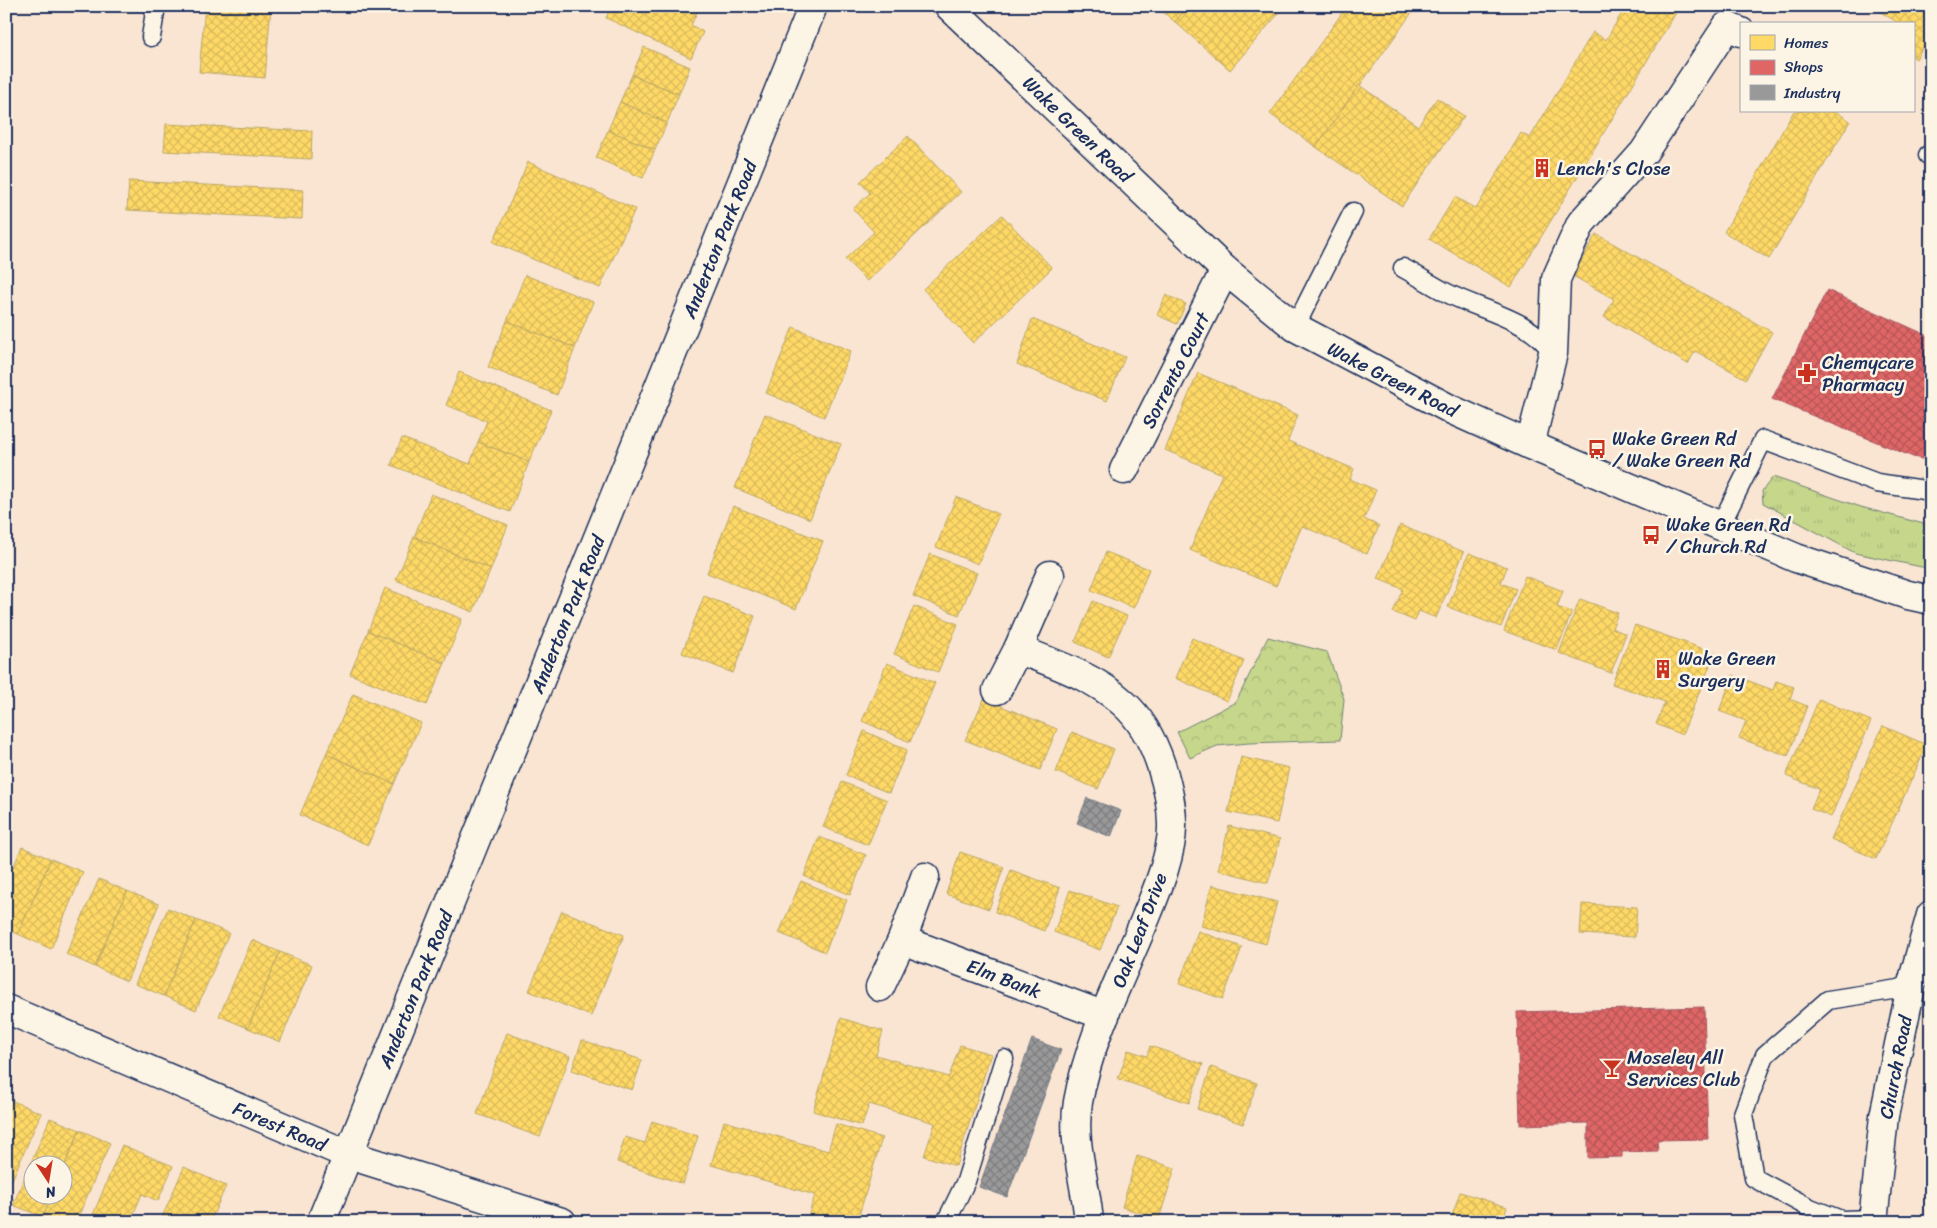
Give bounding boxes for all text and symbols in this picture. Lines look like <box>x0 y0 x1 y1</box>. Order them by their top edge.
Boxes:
legend <box>1740 22 1914 112</box>
text: Homes <box>1784 30 1828 56</box>
text: Shops <box>1784 54 1824 80</box>
street label: Wake Green Road <box>1015 68 1142 192</box>
text: Industry <box>1783 80 1841 106</box>
place label: Lench's Close <box>1557 152 1671 185</box>
street label: Anderton Park Road <box>672 154 767 324</box>
building icon: Lench's Close <box>1531 157 1553 179</box>
street label: Sorrento Court <box>1132 305 1220 434</box>
street label: Wake Green Road <box>1321 332 1466 428</box>
place label: Chemycare Pharmacy <box>1822 346 1914 401</box>
pharmacy icon: Chemycare Pharmacy <box>1796 362 1818 384</box>
place label: Wake Green Rd / Wake Green Rd <box>1612 422 1752 477</box>
bus stop icon: Wake Green Rd / Wake Green Rd <box>1586 438 1608 460</box>
place label: Wake Green Rd / Church Rd <box>1666 508 1792 563</box>
bus stop icon: Wake Green Rd / Church Rd <box>1640 524 1662 546</box>
street label: Anderton Park Road <box>520 529 615 699</box>
place label: Wake Green Surgery <box>1678 642 1776 697</box>
building icon: Wake Green Surgery <box>1652 658 1674 680</box>
street label: Oak Leaf Drive <box>1102 868 1177 993</box>
street label: Anderton Park Road <box>368 904 463 1074</box>
street label: Elm Bank <box>962 949 1047 1008</box>
street label: Church Road <box>1869 1011 1922 1122</box>
place label: Moseley All Services Club <box>1627 1041 1741 1096</box>
bar icon: Moseley All Services Club <box>1601 1057 1623 1079</box>
street label: Forest Road <box>228 1092 334 1162</box>
north arrow <box>22 1156 72 1206</box>
text: N <box>43 1179 59 1206</box>

